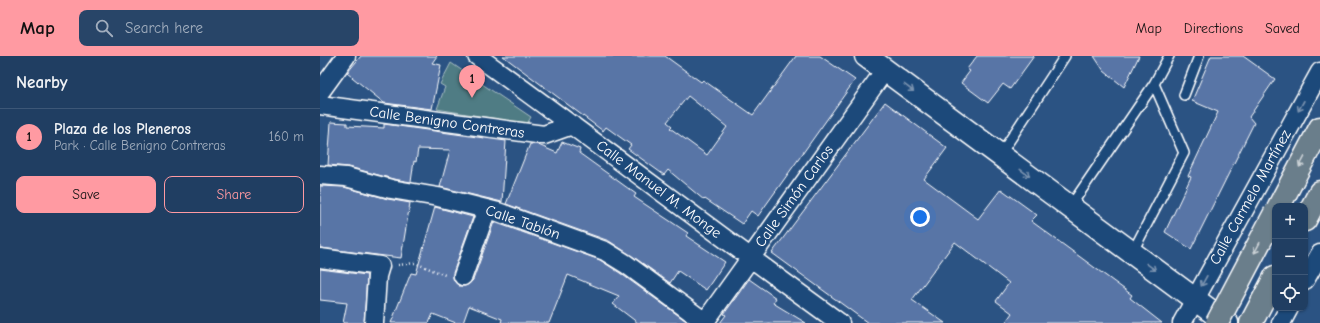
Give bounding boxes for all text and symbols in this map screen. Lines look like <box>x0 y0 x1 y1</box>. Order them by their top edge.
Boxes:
search box <box>79 10 359 46</box>
text: Map <box>20 17 55 39</box>
icon: search <box>93 17 115 39</box>
text: Search here <box>125 19 203 37</box>
text: Map <box>1135 20 1162 37</box>
text: Directions <box>1184 20 1243 37</box>
text: Saved <box>1265 20 1300 37</box>
pin: 1 <box>459 65 485 98</box>
text: Nearby <box>16 73 67 92</box>
one-way arrow <box>903 83 914 92</box>
one-way arrow <box>1297 100 1304 112</box>
street label: Calle Benigno Contreras <box>368 102 526 142</box>
text: Plaza de los Pleneros <box>54 120 191 138</box>
street label: Calle Carmelo Martínez <box>1205 126 1295 268</box>
text: 1 <box>26 129 32 144</box>
text: 160 m <box>269 129 304 144</box>
street label: Calle Manuel M. Monge <box>593 136 726 242</box>
text: Park · Calle Benigno Contreras <box>54 138 225 153</box>
street label: Calle Simón Carlos <box>751 142 837 250</box>
one-way arrow <box>1298 156 1305 168</box>
one-way arrow <box>1019 169 1030 177</box>
button: Save <box>16 176 156 213</box>
button: Share <box>164 176 304 213</box>
street label: Calle Tablón <box>483 201 563 243</box>
map controls <box>1272 203 1308 311</box>
button: + <box>1272 203 1308 239</box>
your location <box>910 207 930 227</box>
button: − <box>1272 239 1308 275</box>
one-way arrow <box>1253 242 1260 254</box>
one-way arrow <box>1146 263 1157 271</box>
one-way arrow <box>1199 275 1207 287</box>
button: locate <box>1272 275 1308 311</box>

